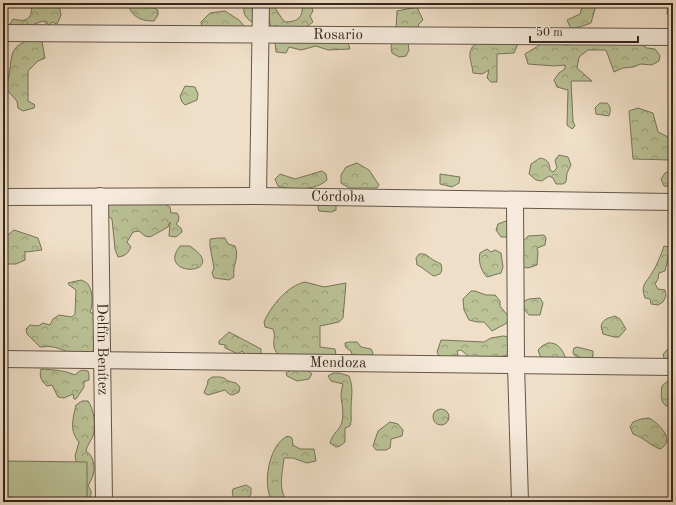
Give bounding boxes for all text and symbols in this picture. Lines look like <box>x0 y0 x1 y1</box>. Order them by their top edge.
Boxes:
scale bar <box>530 18 638 44</box>
text: 50 m <box>536 26 563 39</box>
street label: Rosario <box>313 27 363 43</box>
street label: Córdoba <box>311 189 366 205</box>
street label: Delfín Benítez <box>94 303 110 395</box>
street label: Mendoza <box>309 355 367 371</box>

